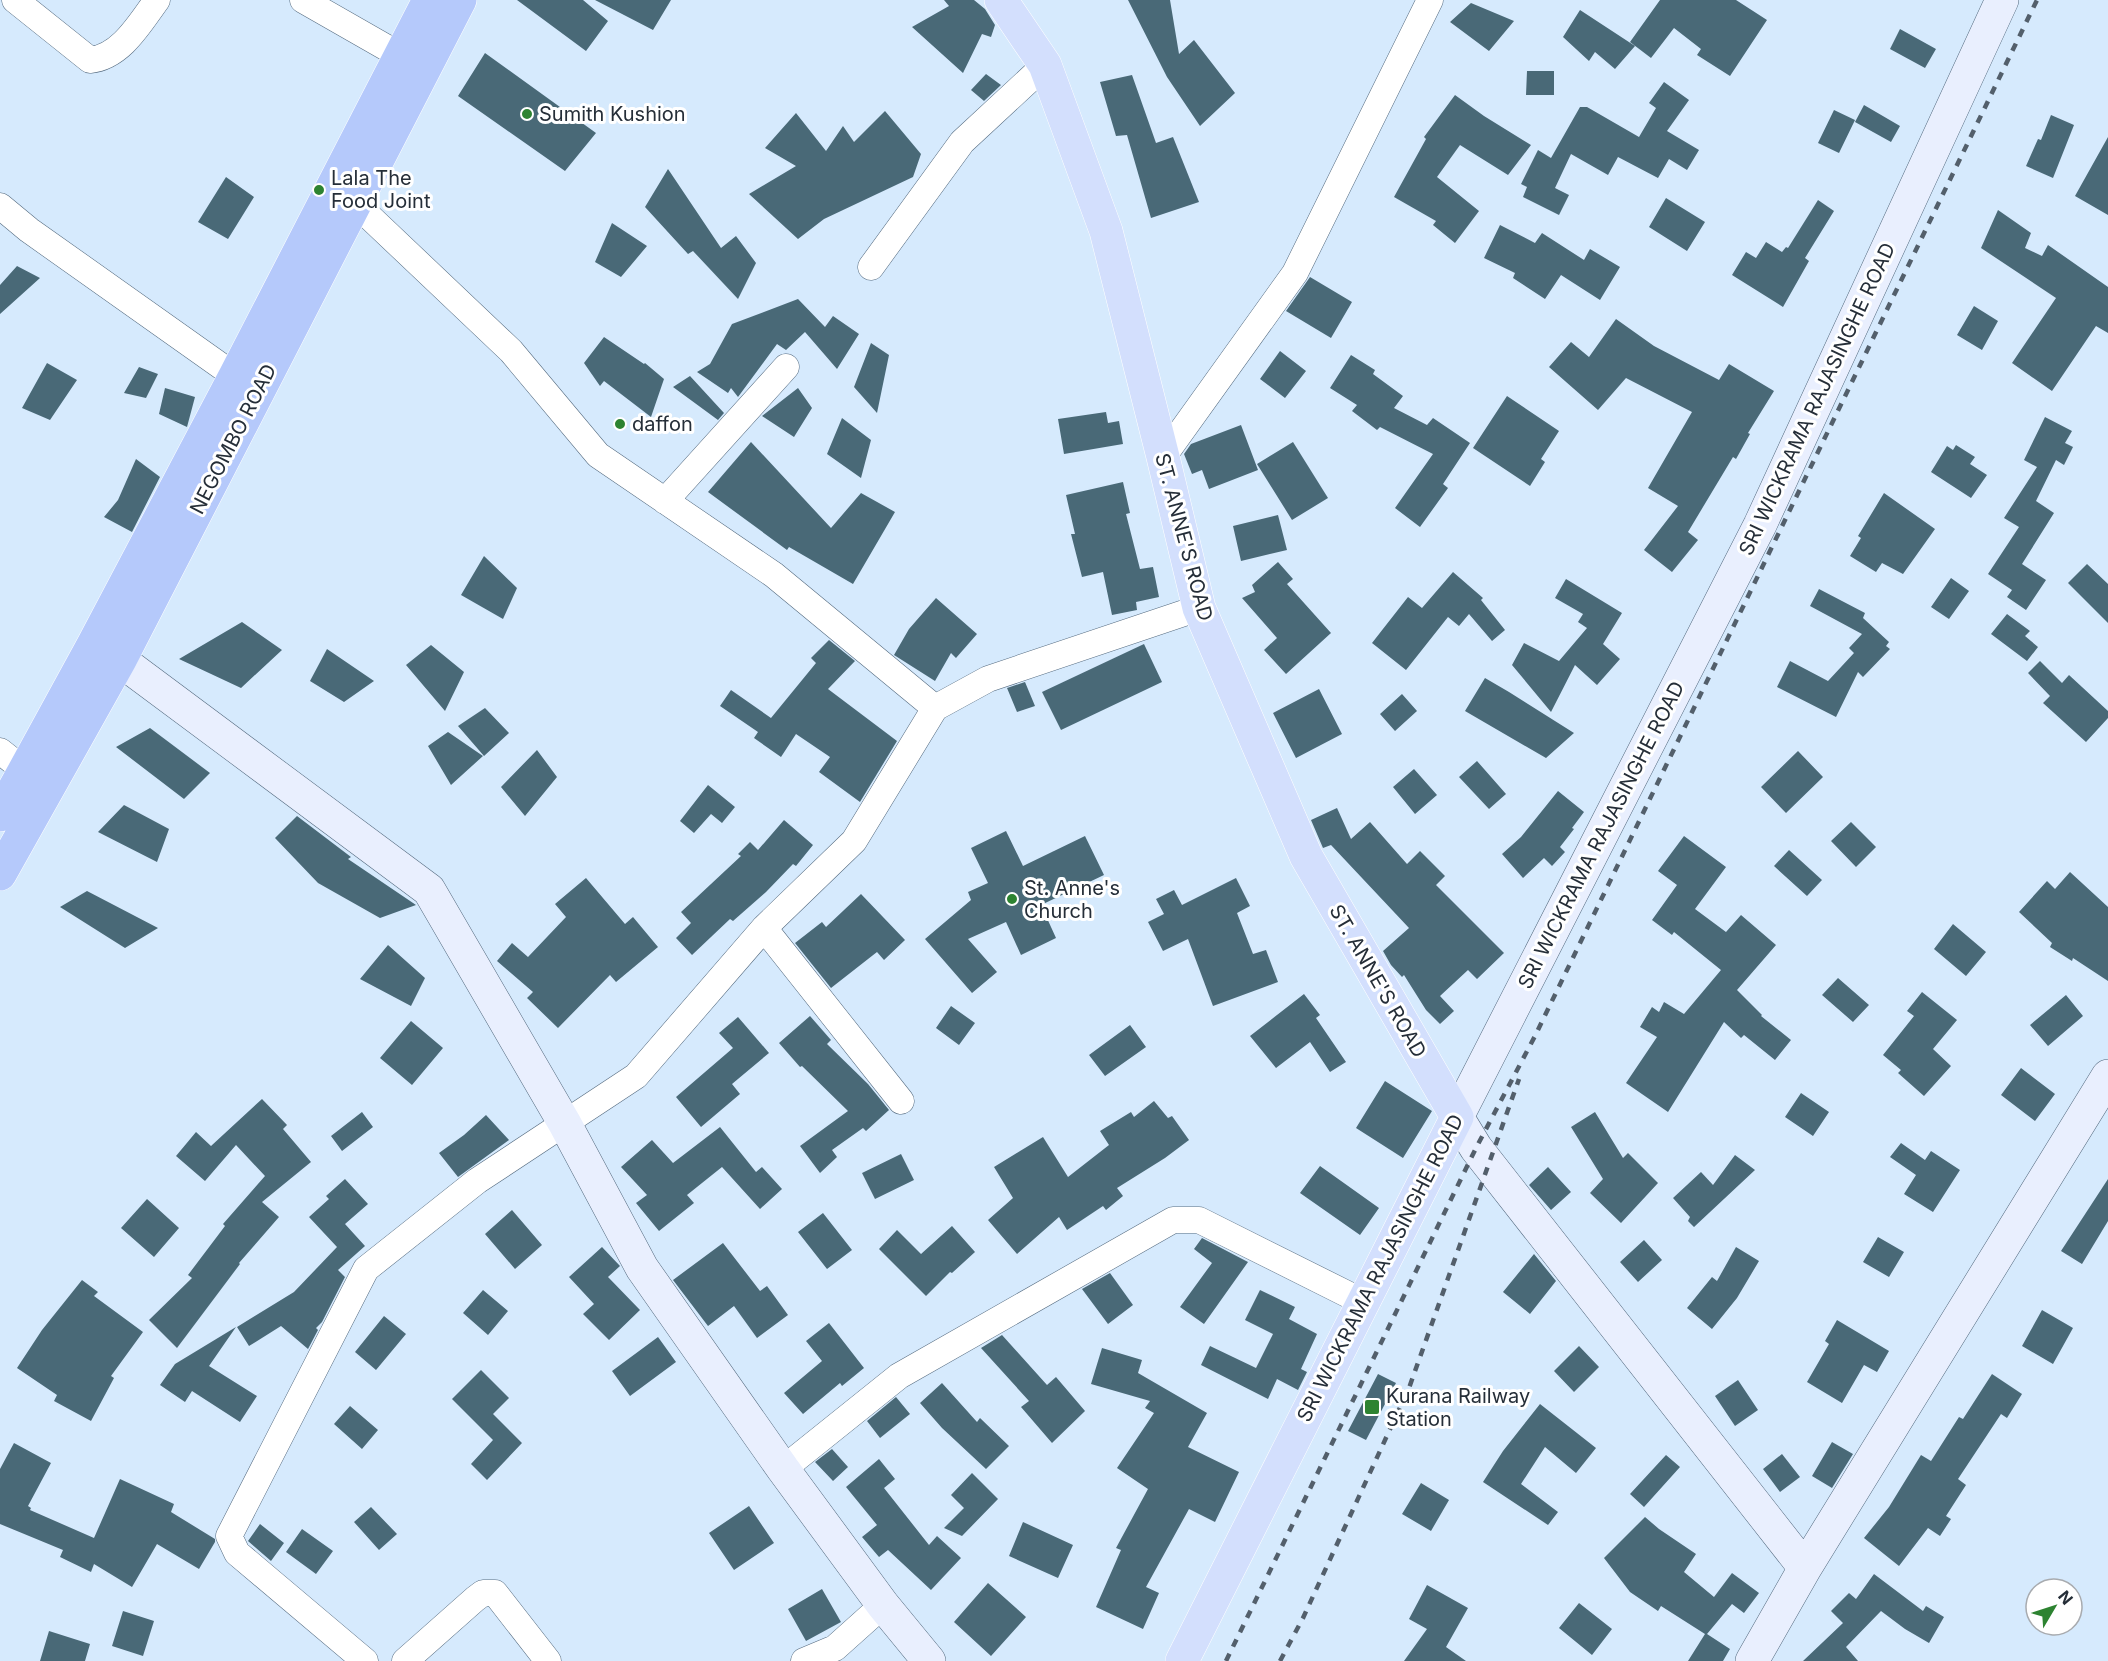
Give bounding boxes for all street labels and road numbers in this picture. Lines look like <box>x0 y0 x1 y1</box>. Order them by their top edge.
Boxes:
street label: SRI WICKRAMA RAJASINGHE ROAD <box>1734 239 1900 559</box>
street label: NEGOMBO ROAD <box>185 360 281 518</box>
street label: ST. ANNE'S ROAD <box>1150 451 1218 623</box>
street label: SRI WICKRAMA RAJASINGHE ROAD <box>1513 677 1689 993</box>
street label: ST. ANNE'S ROAD <box>1324 900 1432 1062</box>
street label: SRI WICKRAMA RAJASINGHE ROAD <box>1292 1110 1468 1426</box>

